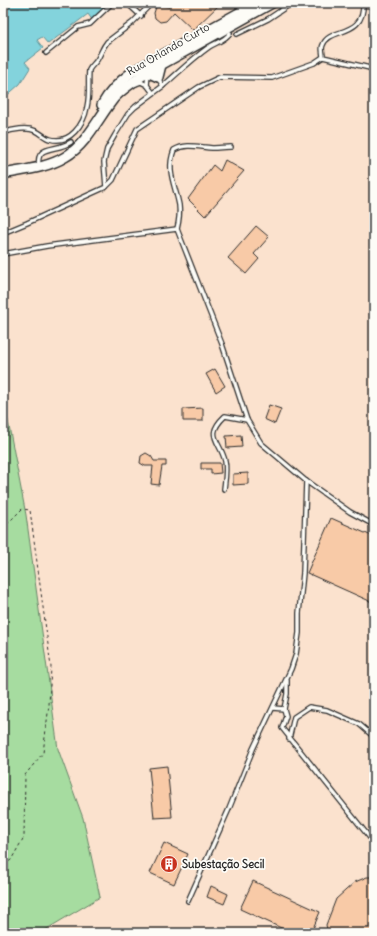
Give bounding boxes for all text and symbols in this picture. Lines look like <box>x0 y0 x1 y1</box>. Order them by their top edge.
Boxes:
street label: Rua Orlando Curto <box>124 20 212 78</box>
building icon: Subestação Secil <box>159 854 179 874</box>
place label: Subestação Secil <box>182 857 265 872</box>

